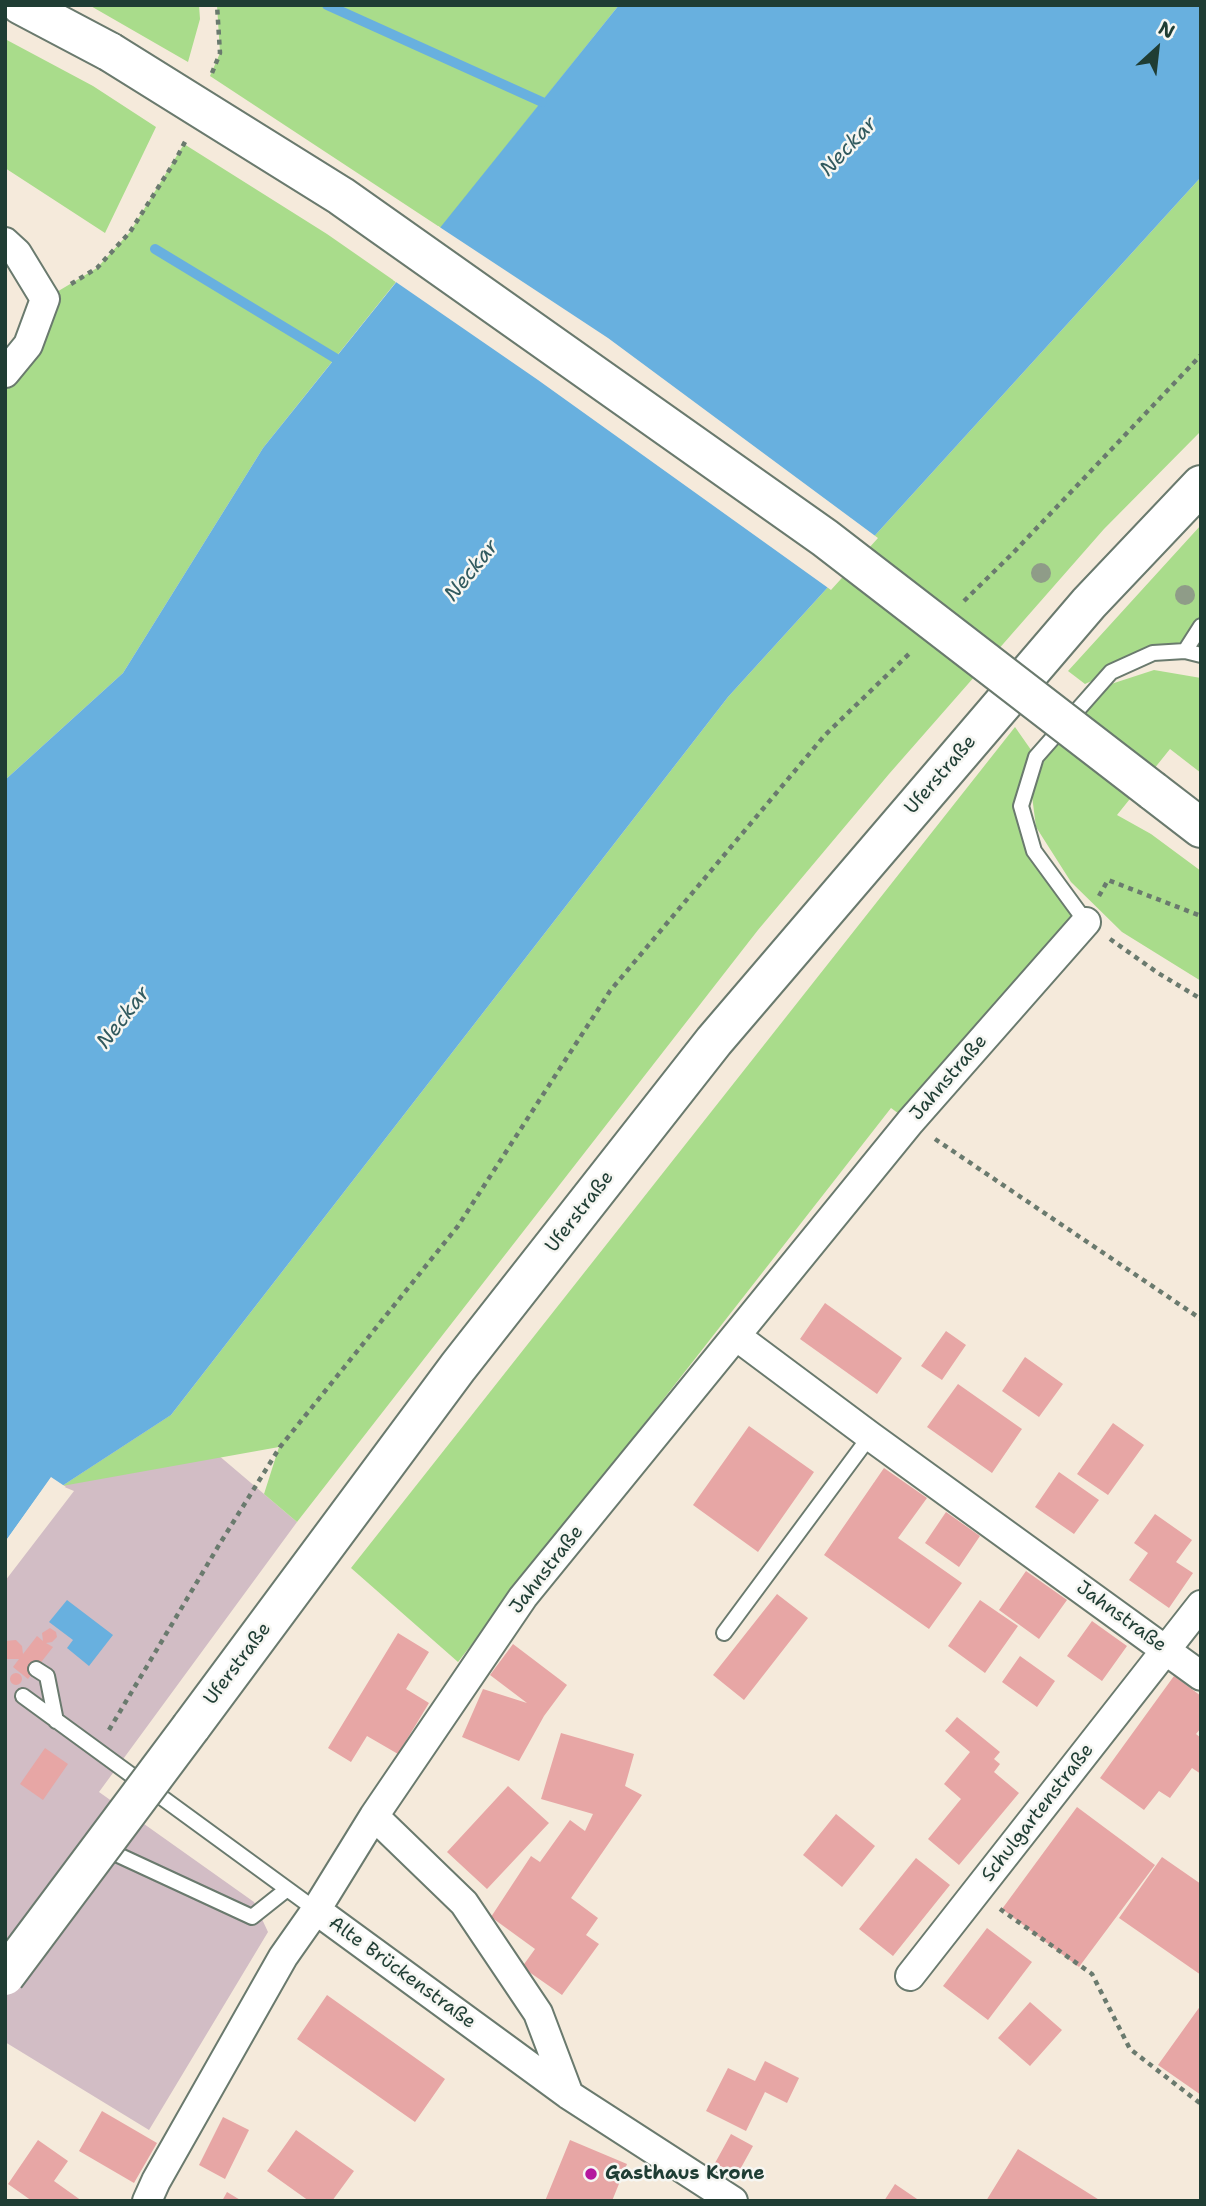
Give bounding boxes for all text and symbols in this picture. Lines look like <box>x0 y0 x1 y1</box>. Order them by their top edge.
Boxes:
north arrow <box>1122 14 1192 84</box>
text: N <box>1154 15 1179 44</box>
water label: Neckar <box>815 112 883 182</box>
water label: Neckar <box>439 535 505 607</box>
street label: Uferstraße <box>901 731 981 819</box>
water label: Neckar <box>92 982 156 1054</box>
street label: Jahnstraße <box>906 1031 992 1125</box>
street label: Uferstraße <box>541 1167 619 1257</box>
street label: Jahnstraße <box>505 1521 589 1619</box>
street label: Jahnstraße <box>1071 1577 1171 1657</box>
street label: Uferstraße <box>200 1618 276 1710</box>
street label: Schulgartenstraße <box>977 1739 1099 1887</box>
street label: Alte Brückenstraße <box>324 1912 480 2034</box>
place label: Gasthaus Krone <box>605 2163 765 2185</box>
marker: Gasthaus Krone <box>583 2166 599 2182</box>

